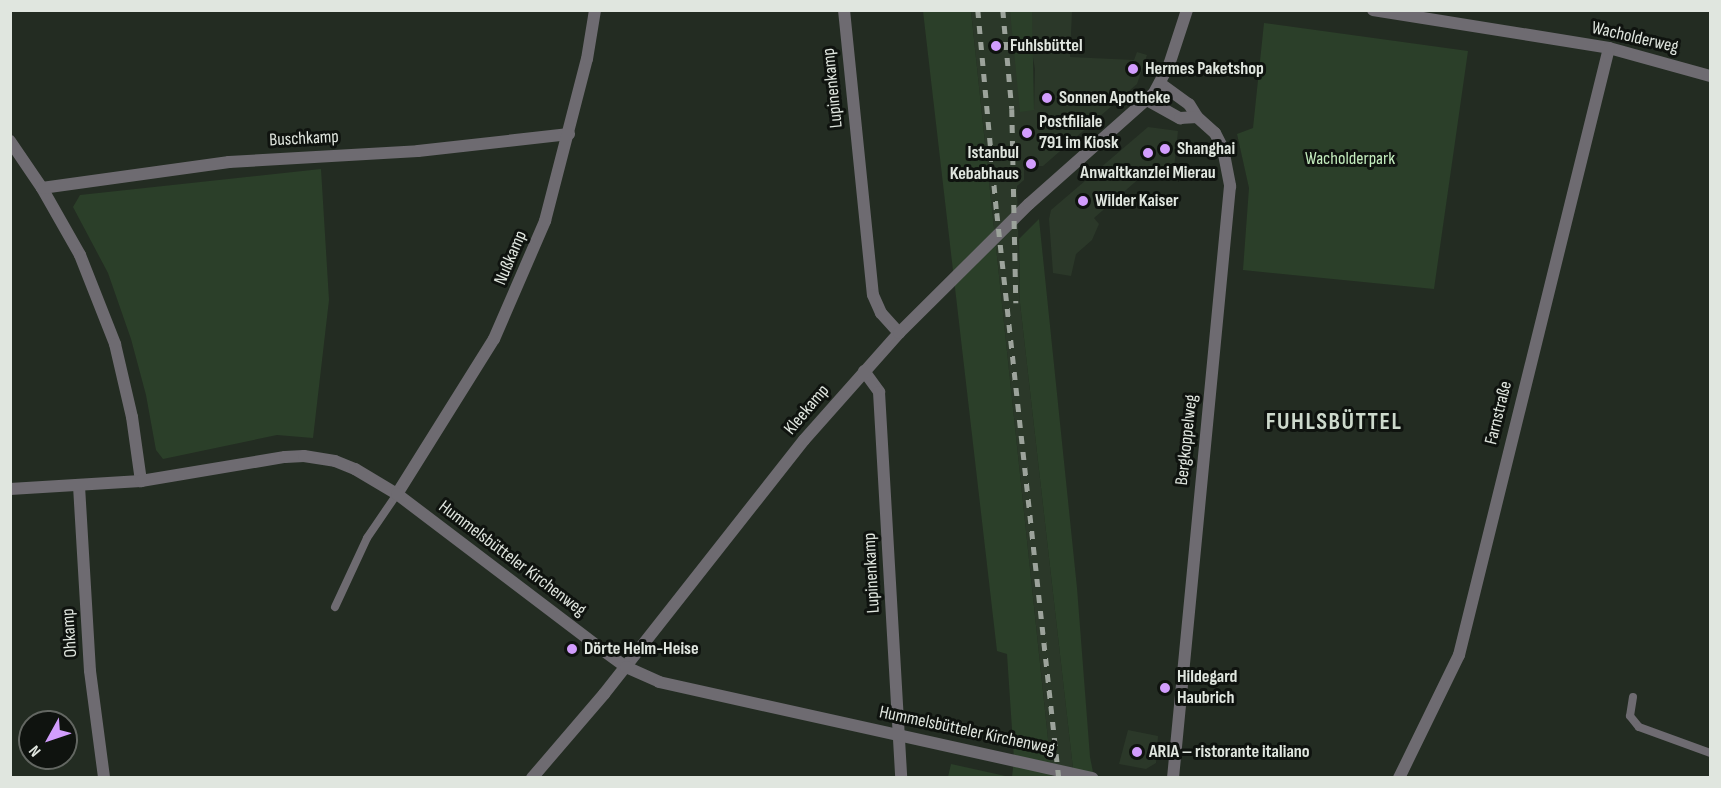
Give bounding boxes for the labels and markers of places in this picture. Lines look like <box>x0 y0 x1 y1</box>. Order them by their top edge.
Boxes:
place label: Fuhlsbüttel <box>1010 35 1083 57</box>
marker: Fuhlsbüttel <box>987 37 1005 55</box>
place label: Hermes Paketshop <box>1145 58 1264 80</box>
marker: Hermes Paketshop <box>1126 62 1140 76</box>
place label: Sonnen Apotheke <box>1059 87 1171 109</box>
marker: Sonnen Apotheke <box>1040 91 1054 105</box>
place label: Postfiliale 791 im Kiosk <box>1039 112 1119 154</box>
marker: Postfiliale 791 im Kiosk <box>1020 126 1034 140</box>
place label: Shanghai <box>1177 138 1235 160</box>
marker: Shanghai <box>1158 142 1172 156</box>
place label: Istanbul Kebabhaus <box>950 143 1019 186</box>
marker: Anwaltkanzlei Mierau <box>1141 146 1155 160</box>
marker: Istanbul Kebabhaus <box>1024 157 1038 171</box>
place label: Anwaltkanzlei Mierau <box>1080 162 1216 184</box>
place label: Wilder Kaiser <box>1095 190 1179 212</box>
marker: Wilder Kaiser <box>1076 194 1090 208</box>
place label: Dörte Helm-Heise <box>584 638 699 660</box>
marker: Dörte Helm-Heise <box>565 642 579 656</box>
place label: Hildegard Haubrich <box>1177 667 1237 710</box>
marker: Hildegard Haubrich <box>1158 681 1172 695</box>
place label: ARIA – ristorante italiano <box>1149 741 1310 763</box>
marker: ARIA – ristorante italiano <box>1130 745 1144 759</box>

